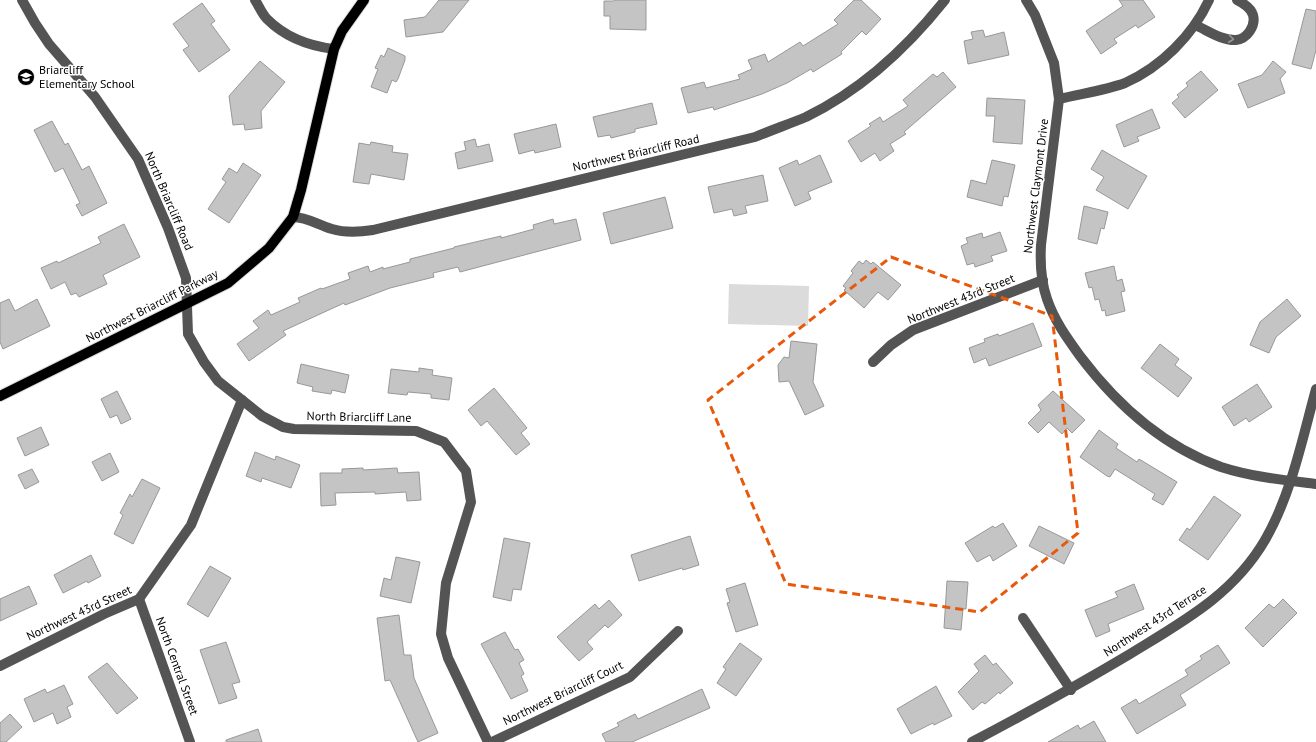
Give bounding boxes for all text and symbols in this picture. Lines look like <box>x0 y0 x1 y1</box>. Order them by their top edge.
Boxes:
one-way arrow <box>1228 34 1234 43</box>
place label: Briarcliff Elementary School <box>39 62 135 91</box>
school or university icon: Briarcliff Elementary School <box>16 67 36 87</box>
street label: Northwest Claymont Drive <box>1020 118 1051 254</box>
street label: Northwest Briarcliff Road <box>571 131 701 174</box>
street label: North Briarcliff Road <box>142 149 197 252</box>
street label: Northwest Briarcliff Parkway <box>83 265 221 345</box>
street label: Northwest 43rd Street <box>905 270 1017 327</box>
street label: North Briarcliff Lane <box>307 408 411 425</box>
street label: Northwest 43rd Street <box>24 582 134 643</box>
street label: Northwest 43rd Terrace <box>1100 582 1209 659</box>
street label: North Central Street <box>153 615 202 717</box>
street label: Northwest Briarcliff Court <box>500 657 625 728</box>

